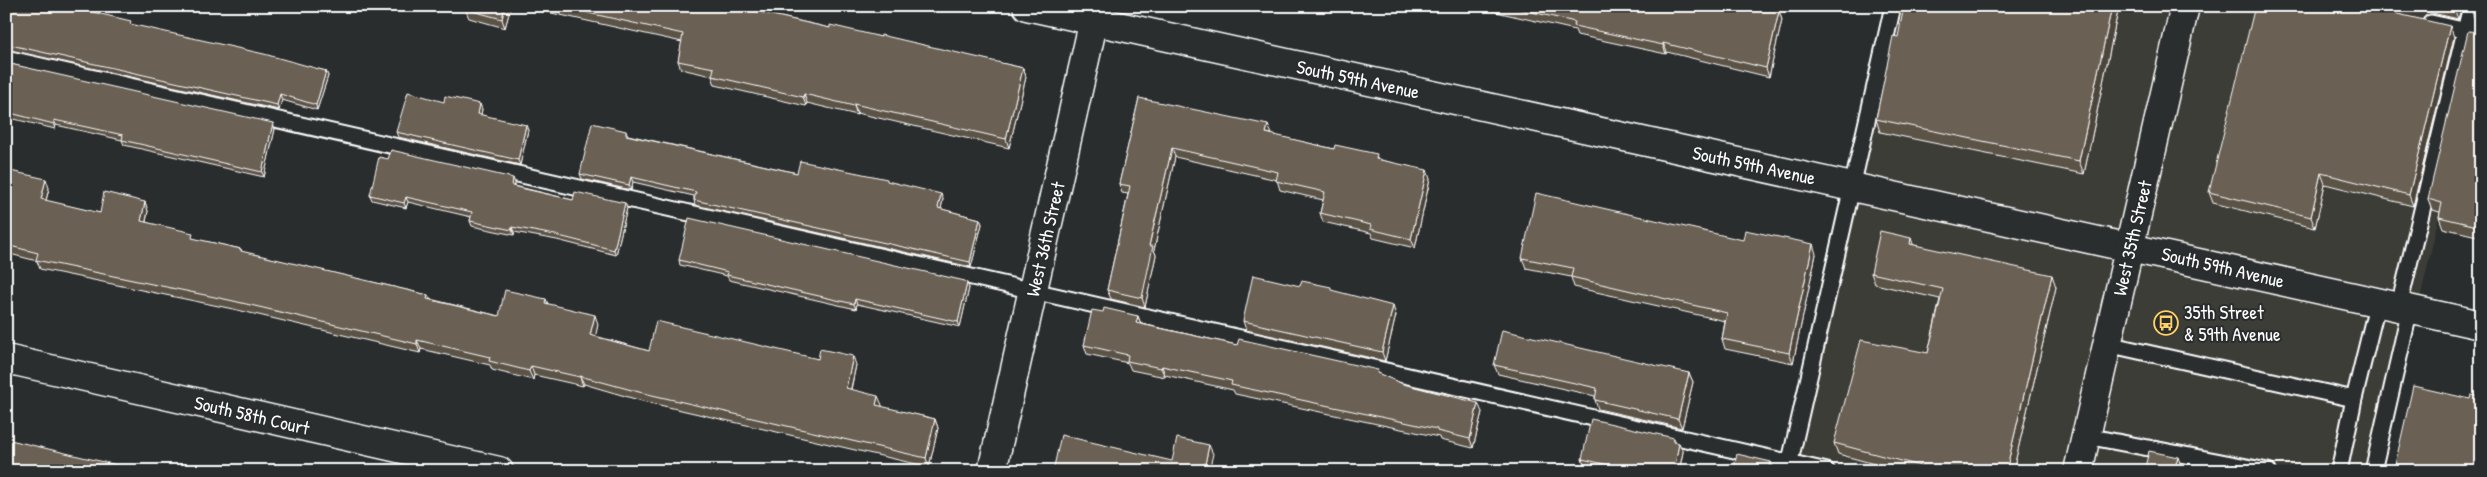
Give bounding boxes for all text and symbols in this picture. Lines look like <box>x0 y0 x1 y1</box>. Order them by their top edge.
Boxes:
street label: South 59th Avenue <box>1294 53 1422 105</box>
street label: South 59th Avenue <box>1690 139 1818 191</box>
street label: West 35th Street <box>2106 178 2158 298</box>
street label: West 36th Street <box>1019 179 1071 299</box>
street label: South 59th Avenue <box>2159 240 2287 294</box>
place label: 35th Street & 59th Avenue <box>2184 299 2281 347</box>
bus stop icon: 35th Street & 59th Avenue <box>2153 310 2179 336</box>
street label: South 58th Court <box>192 389 313 441</box>

